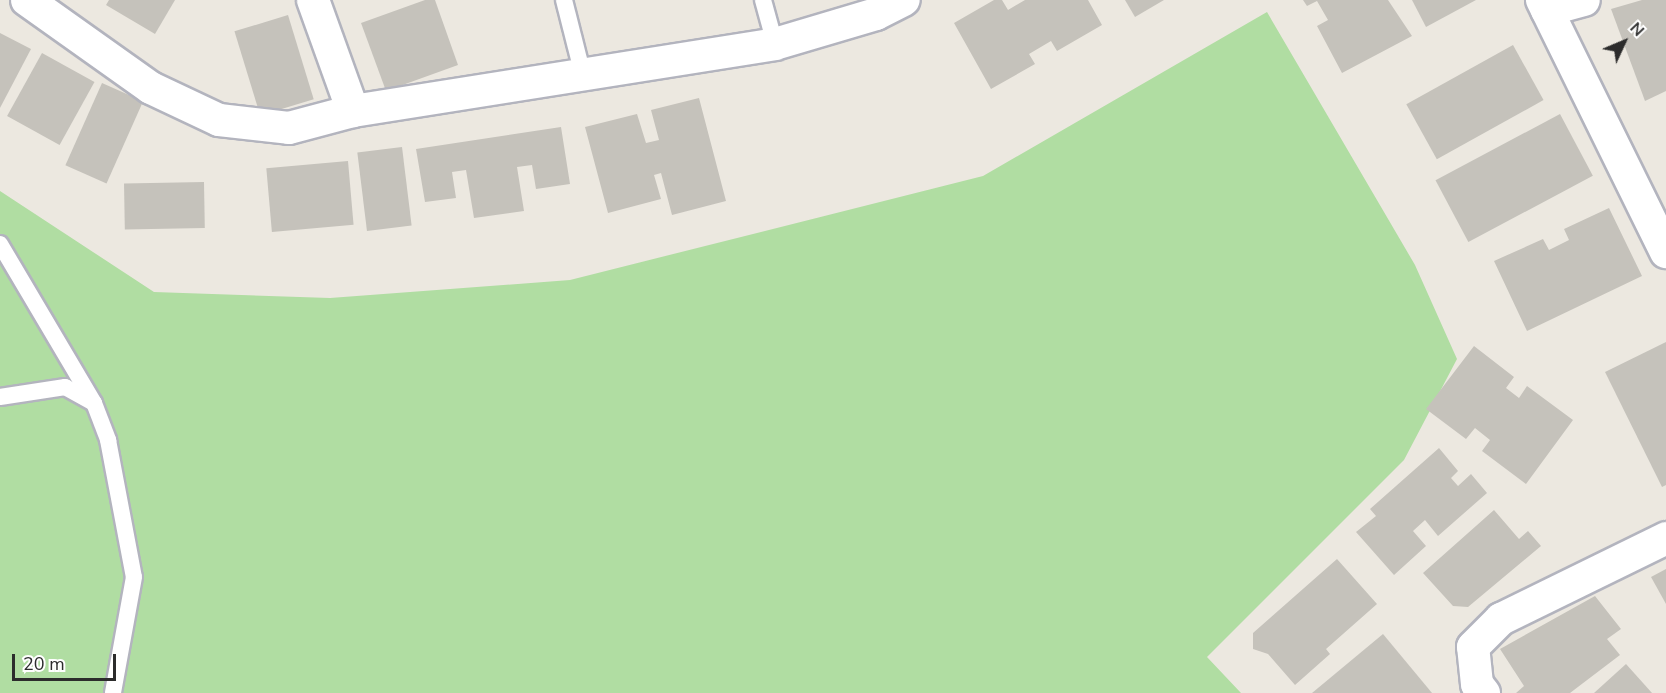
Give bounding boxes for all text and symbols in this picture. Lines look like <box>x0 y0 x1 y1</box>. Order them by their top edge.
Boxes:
north arrow <box>1594 12 1654 72</box>
text: N <box>1625 18 1649 41</box>
scale bar <box>15 642 118 680</box>
text: 20 m <box>23 652 65 676</box>

